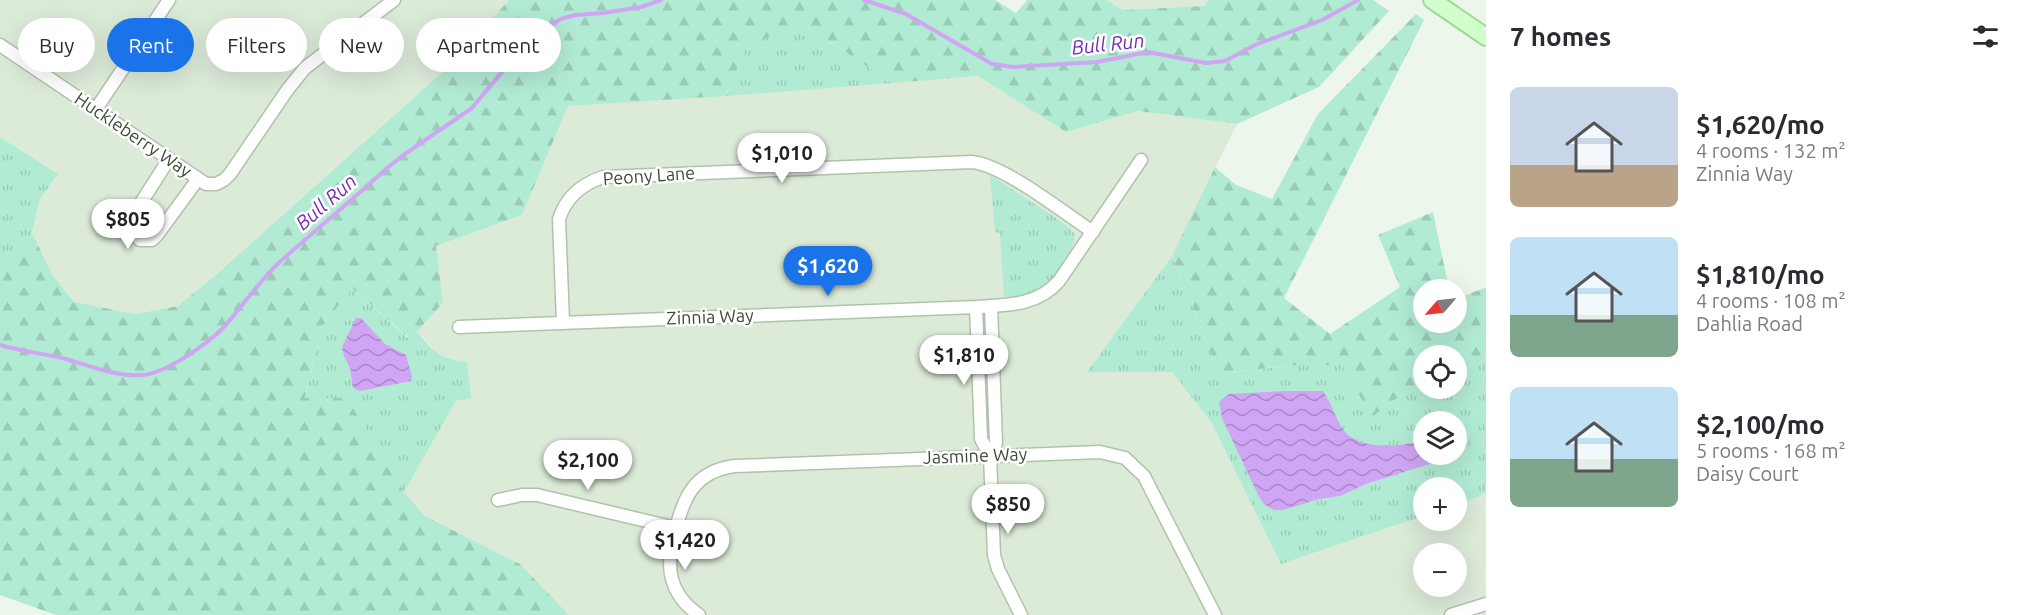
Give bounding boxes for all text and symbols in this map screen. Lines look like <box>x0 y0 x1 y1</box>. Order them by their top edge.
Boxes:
chip: Buy <box>18 18 95 72</box>
chip: Rent <box>107 18 194 72</box>
chip: Filters <box>206 18 307 72</box>
chip: New <box>319 18 404 72</box>
chip: Apartment <box>416 18 561 72</box>
icon: filters <box>1969 20 2002 53</box>
text: 7 homes <box>1510 22 1611 51</box>
water label: Bull Run <box>1070 28 1146 59</box>
street label: Huckleberry Way <box>71 88 196 181</box>
text: $1,620/mo <box>1696 110 1825 139</box>
icon: home <box>1558 111 1630 183</box>
pin: $1,010 <box>733 133 831 184</box>
text: 4 rooms · 132 m² <box>1696 139 1846 162</box>
text: $1,010 <box>751 141 813 164</box>
street label: Peony Lane <box>602 162 696 188</box>
text: Zinnia Way <box>1696 162 1793 185</box>
water label: Bull Run <box>291 169 361 234</box>
pin: $805 <box>92 199 164 250</box>
text: $805 <box>105 207 151 230</box>
pin: $1,620 <box>779 246 877 297</box>
text: $1,620 <box>797 254 859 277</box>
text: $1,810/mo <box>1696 260 1825 289</box>
icon: home <box>1558 261 1630 333</box>
north arrow <box>1413 279 1467 333</box>
map controls <box>1413 279 1467 597</box>
text: 4 rooms · 108 m² <box>1696 289 1846 312</box>
street label: Zinnia Way <box>666 304 754 328</box>
text: Dahlia Road <box>1696 312 1803 335</box>
pin: $1,810 <box>915 335 1013 386</box>
text: $1,810 <box>933 343 995 366</box>
button: locate <box>1413 345 1467 399</box>
text: $2,100/mo <box>1696 410 1825 439</box>
button: layers <box>1413 411 1467 465</box>
icon: home <box>1558 411 1630 483</box>
text: 5 rooms · 168 m² <box>1696 439 1846 462</box>
pin: $2,100 <box>539 440 637 491</box>
street label: Jasmine Way <box>922 443 1028 467</box>
text: $2,100 <box>557 448 619 471</box>
text: Daisy Court <box>1696 462 1799 485</box>
button: + <box>1413 477 1467 531</box>
pin: $850 <box>972 484 1044 535</box>
text: $850 <box>985 492 1031 515</box>
pin: $1,420 <box>636 520 734 571</box>
text: $1,420 <box>654 528 716 551</box>
button: − <box>1413 543 1467 597</box>

